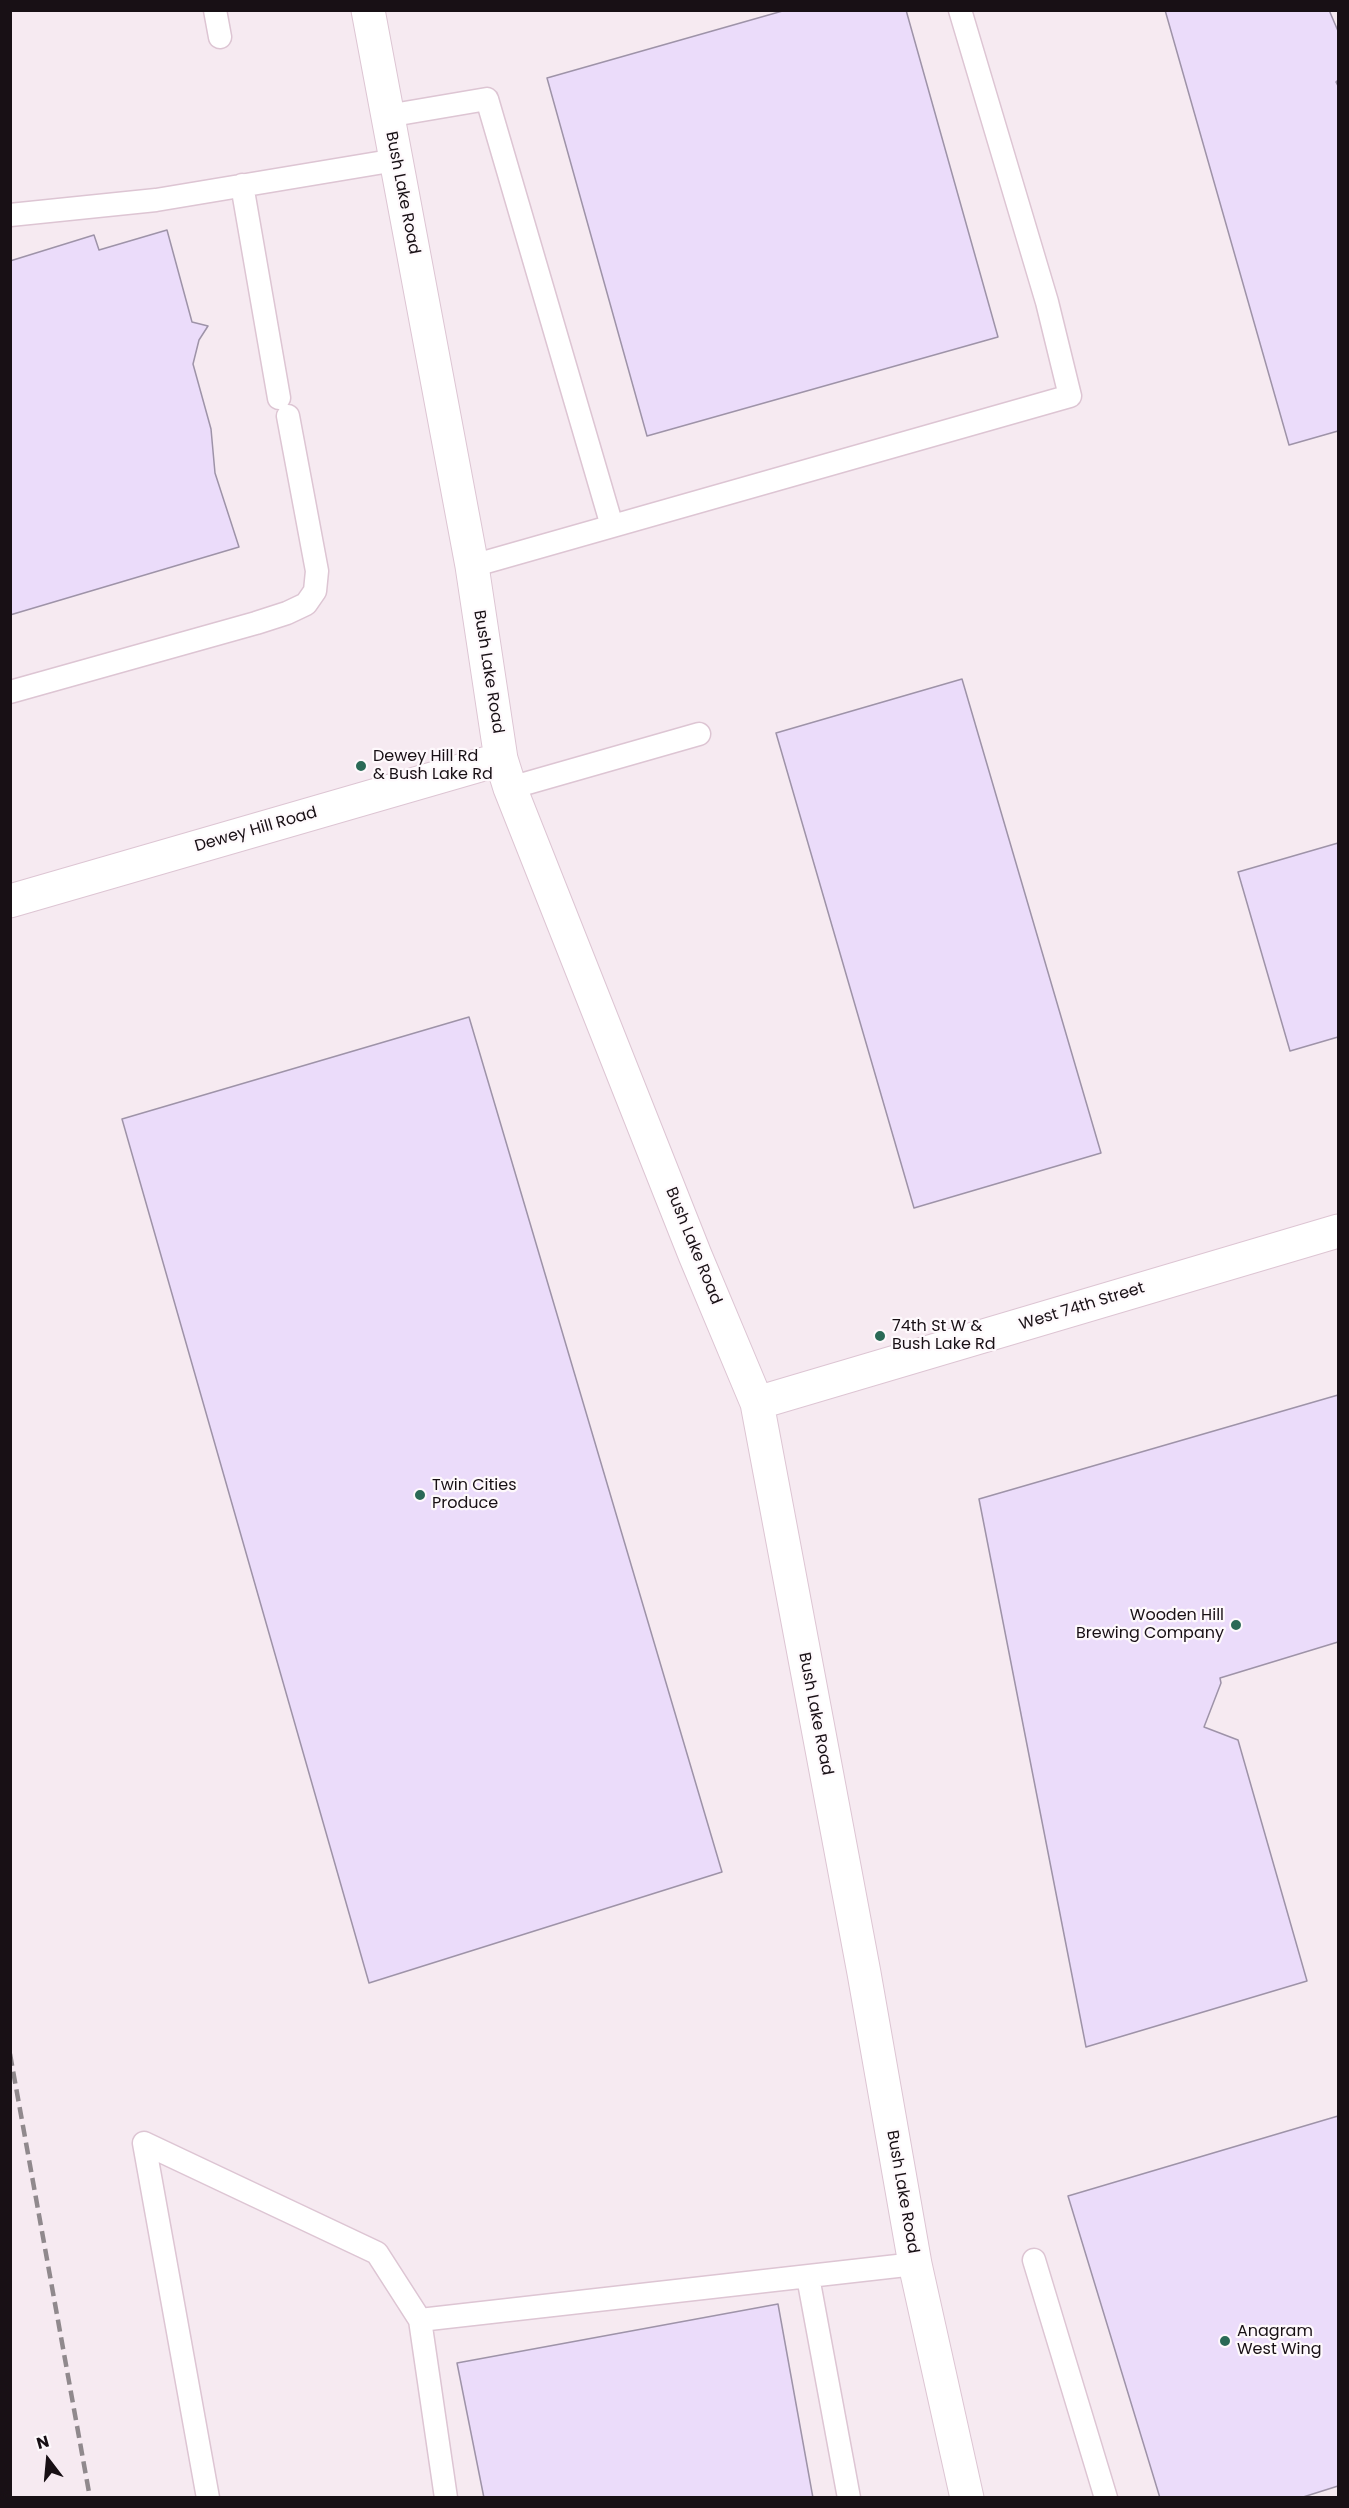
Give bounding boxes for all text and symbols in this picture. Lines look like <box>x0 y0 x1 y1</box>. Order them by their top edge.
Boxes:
street label: Bush Lake Road <box>381 130 423 256</box>
street label: Bush Lake Road <box>469 609 507 735</box>
place label: Dewey Hill Rd & Bush Lake Rd <box>373 747 493 785</box>
marker: Dewey Hill Rd & Bush Lake Rd <box>354 759 368 773</box>
street label: Dewey Hill Road <box>193 803 319 857</box>
street label: Bush Lake Road <box>661 1185 725 1307</box>
street label: West 74th Street <box>1017 1279 1147 1335</box>
place label: 74th St W & Bush Lake Rd <box>892 1317 996 1355</box>
marker: 74th St W & Bush Lake Rd <box>873 1329 887 1343</box>
place label: Twin Cities Produce <box>432 1476 517 1514</box>
marker: Twin Cities Produce <box>413 1488 427 1502</box>
place label: Wooden Hill Brewing Company <box>1076 1606 1224 1644</box>
marker: Wooden Hill Brewing Company <box>1229 1618 1243 1632</box>
street label: Bush Lake Road <box>794 1651 836 1777</box>
street label: Bush Lake Road <box>882 2129 922 2255</box>
place label: Anagram West Wing <box>1237 2322 1322 2360</box>
marker: Anagram West Wing <box>1218 2334 1232 2348</box>
north arrow <box>18 2430 78 2490</box>
text: N <box>34 2430 52 2455</box>

